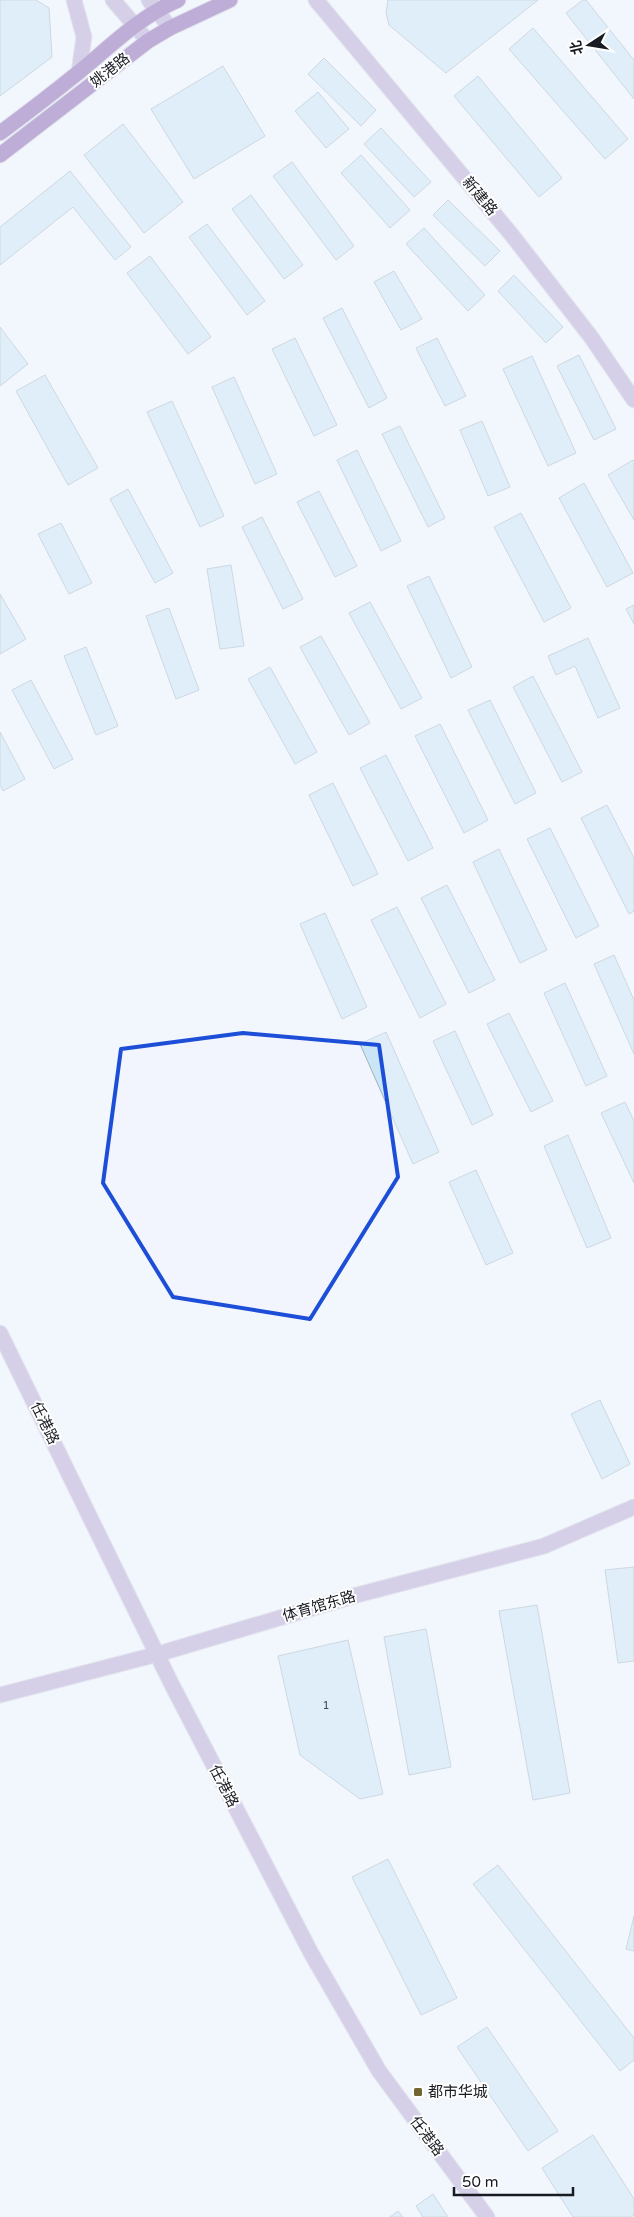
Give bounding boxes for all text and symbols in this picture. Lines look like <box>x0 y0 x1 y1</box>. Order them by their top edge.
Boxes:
north arrow <box>564 20 614 70</box>
text: 北 <box>567 39 587 56</box>
street label: 姚港路 <box>87 49 133 91</box>
street label: 新建路 <box>459 173 501 219</box>
street label: 任港路 <box>27 1399 63 1447</box>
street label: 体育馆东路 <box>280 1587 358 1625</box>
house number: 1 <box>322 1698 330 1712</box>
street label: 任港路 <box>206 1762 242 1810</box>
place label: 都市华城 <box>428 2083 488 2101</box>
marker: 都市华城 <box>412 2086 424 2098</box>
street label: 任港路 <box>406 2113 448 2159</box>
scale bar <box>454 2164 573 2196</box>
text: 50 m <box>462 2173 499 2191</box>

